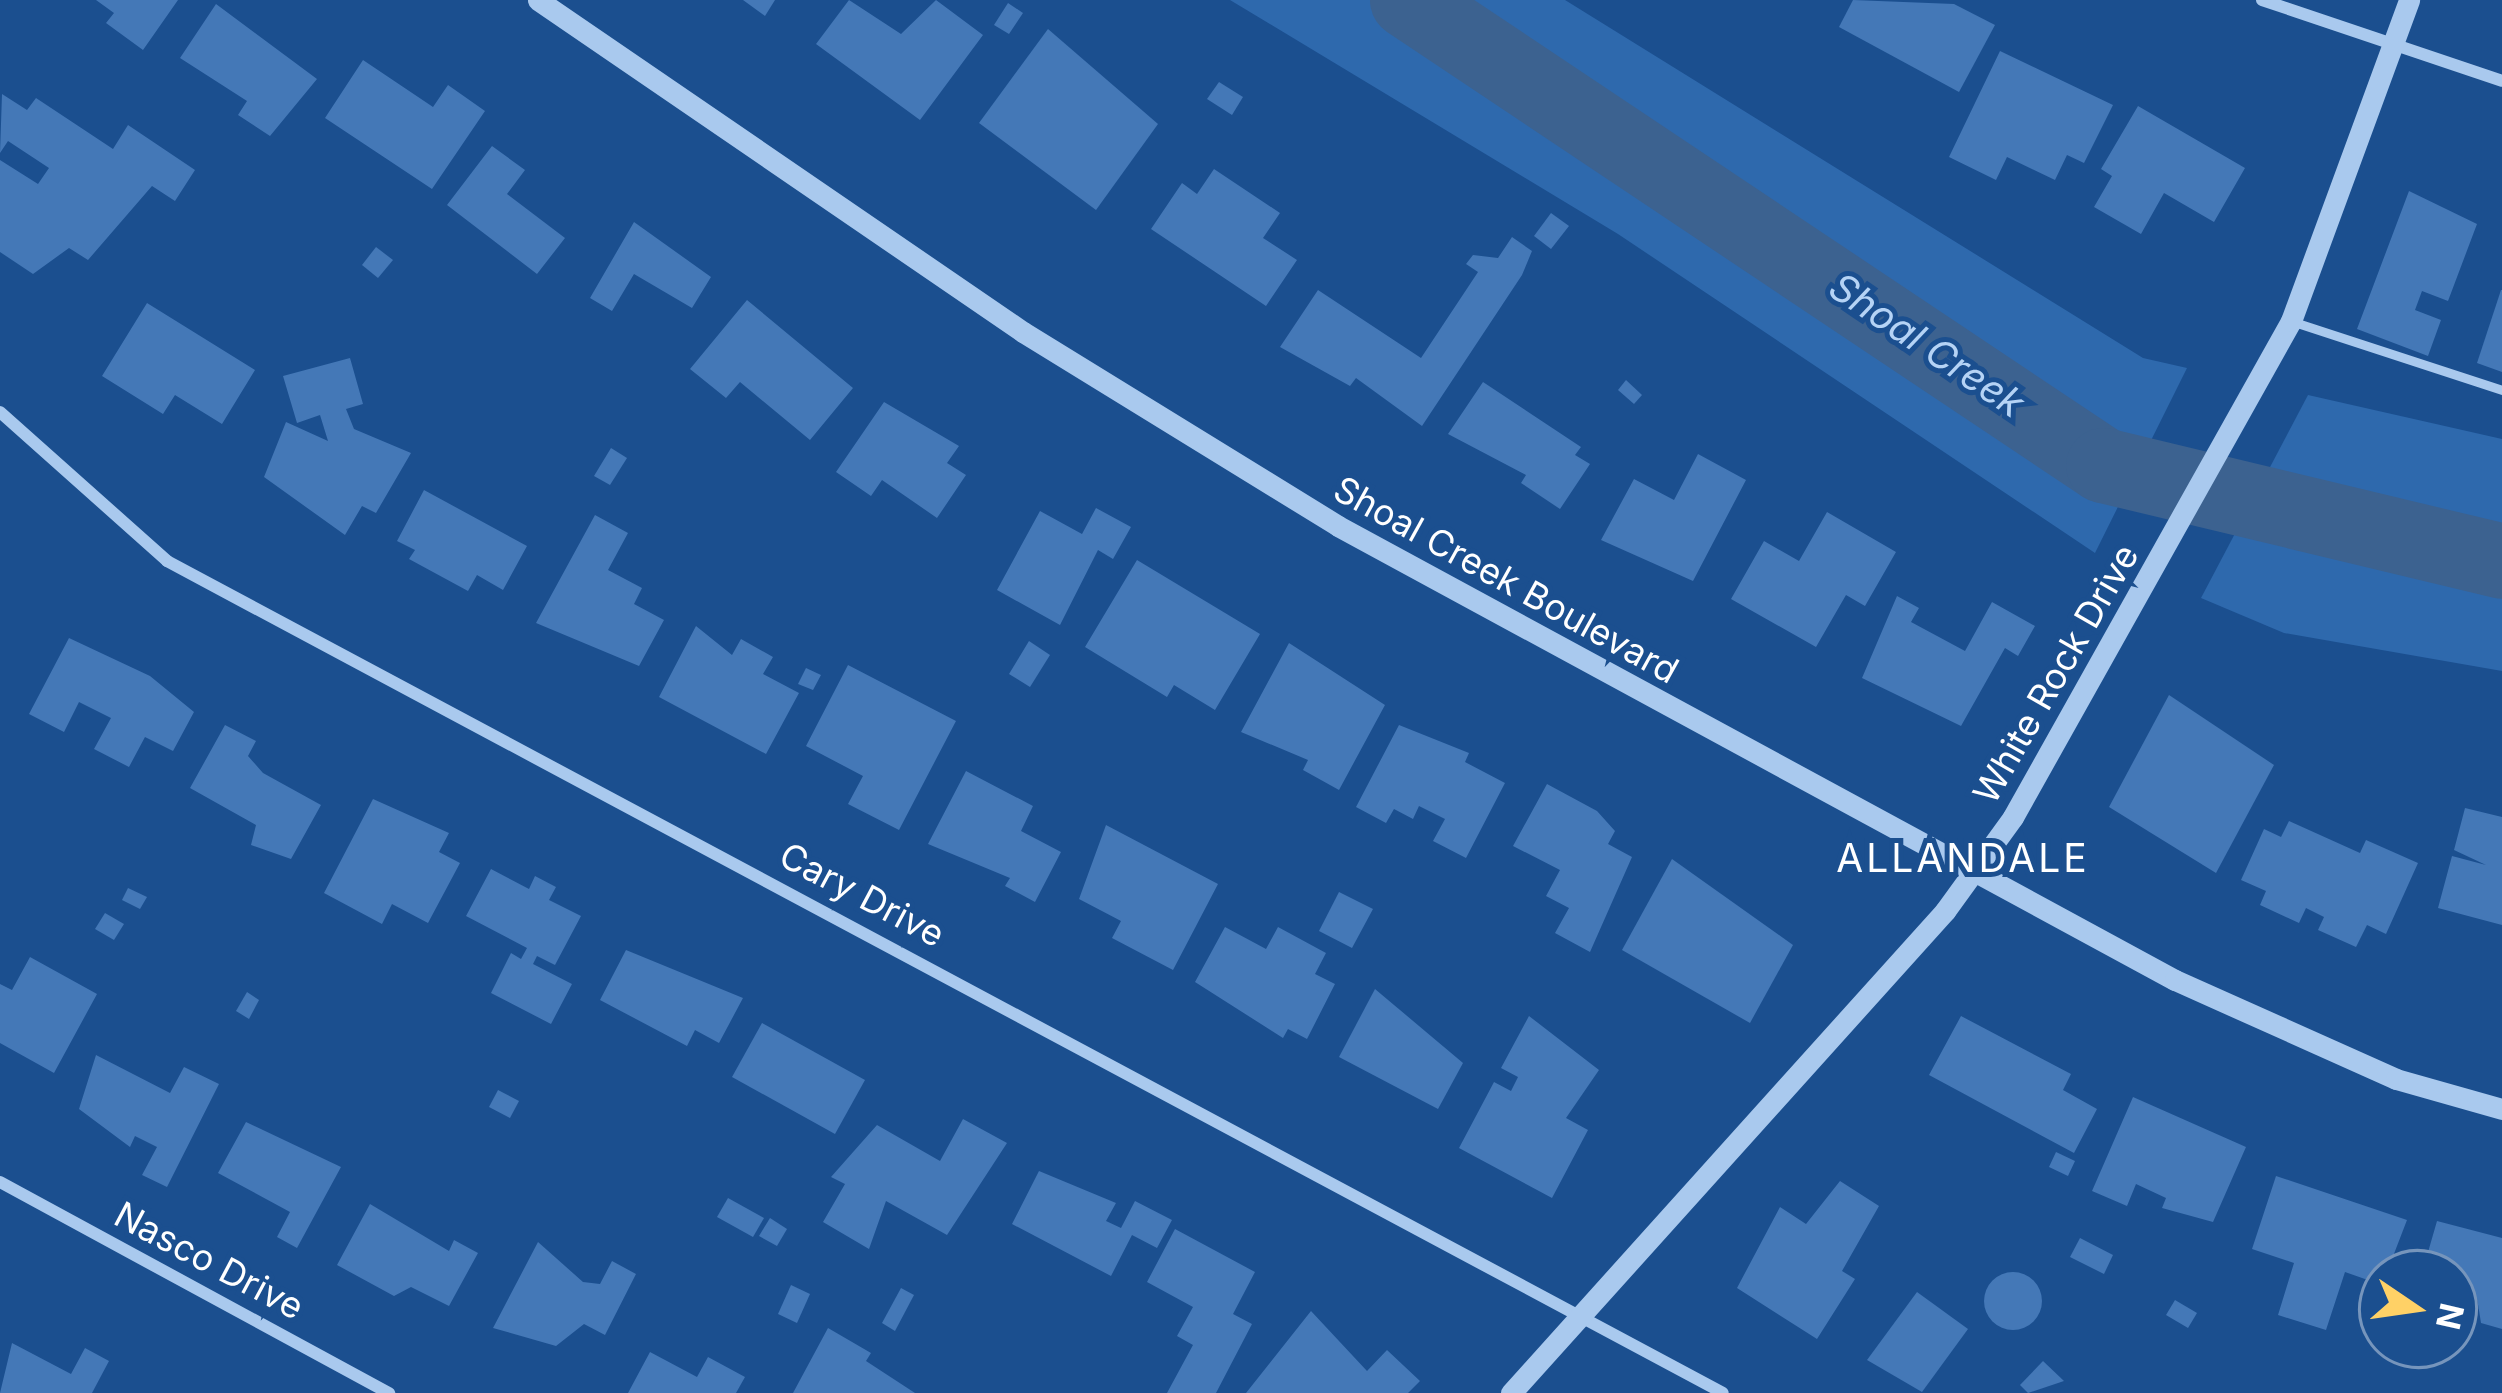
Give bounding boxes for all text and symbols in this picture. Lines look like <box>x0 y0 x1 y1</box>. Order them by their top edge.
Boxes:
water label: Shoal Creek <box>1821 263 2033 427</box>
street label: Shoal Creek Boulevard <box>1326 467 1686 693</box>
street label: White Rock Drive <box>1964 537 2148 811</box>
street label: Cary Drive <box>772 834 952 956</box>
district label: ALLANDALE <box>1836 835 2090 881</box>
street label: Nasco Drive <box>107 1193 311 1329</box>
north arrow <box>2358 1249 2478 1369</box>
text: N <box>2428 1300 2472 1333</box>

